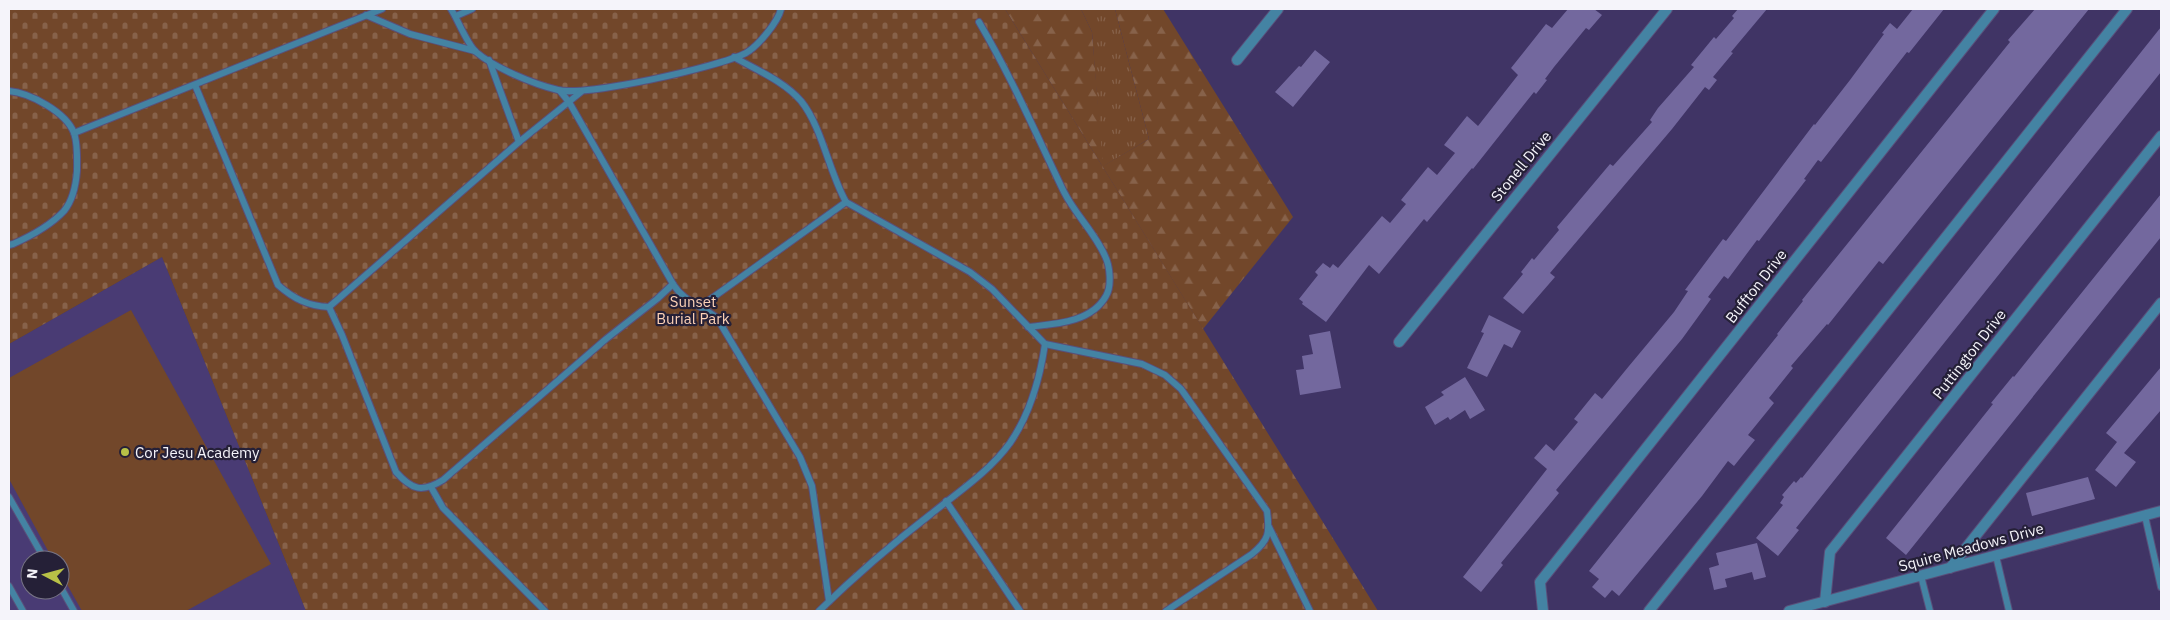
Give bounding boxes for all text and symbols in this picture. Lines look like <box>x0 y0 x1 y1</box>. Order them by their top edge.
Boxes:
street label: Stonell Drive <box>1487 127 1555 205</box>
street label: Buffton Drive <box>1721 245 1791 327</box>
park label: Sunset Burial Park <box>656 292 730 328</box>
street label: Puttington Drive <box>1928 305 2010 403</box>
place label: Cor Jesu Academy <box>135 443 260 462</box>
marker: Cor Jesu Academy <box>119 446 131 458</box>
street label: Squire Meadows Drive <box>1896 518 2046 576</box>
north arrow <box>20 550 70 600</box>
text: N <box>23 568 42 580</box>

